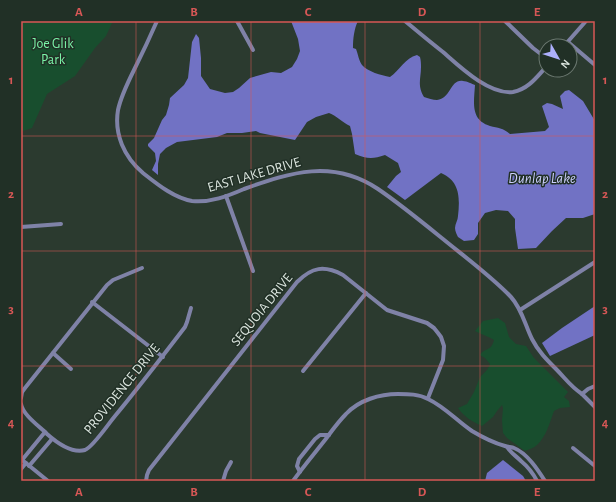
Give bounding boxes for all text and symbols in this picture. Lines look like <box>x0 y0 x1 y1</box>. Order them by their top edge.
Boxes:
text: A <box>75 6 83 19</box>
text: B <box>190 6 198 19</box>
text: C <box>305 6 312 19</box>
text: D <box>418 6 427 19</box>
text: E <box>534 6 541 19</box>
park label: Joe Glik Park <box>32 37 74 67</box>
north arrow <box>538 38 578 78</box>
text: N <box>559 58 572 70</box>
text: 1 <box>9 74 13 87</box>
text: 1 <box>603 74 607 87</box>
street label: EAST LAKE DRIVE <box>206 155 302 195</box>
water label: Dunlap Lake <box>508 171 576 186</box>
text: 2 <box>8 188 14 201</box>
text: 2 <box>602 188 608 201</box>
street label: SEQUOIA DRIVE <box>229 271 296 349</box>
text: 3 <box>8 303 14 316</box>
text: 3 <box>602 303 608 316</box>
street label: PROVIDENCE DRIVE <box>81 341 163 437</box>
text: 4 <box>8 417 15 430</box>
text: 4 <box>602 417 609 430</box>
text: A <box>75 486 83 499</box>
text: B <box>190 486 198 499</box>
text: C <box>305 486 312 499</box>
text: D <box>418 486 427 499</box>
text: E <box>534 486 541 499</box>

